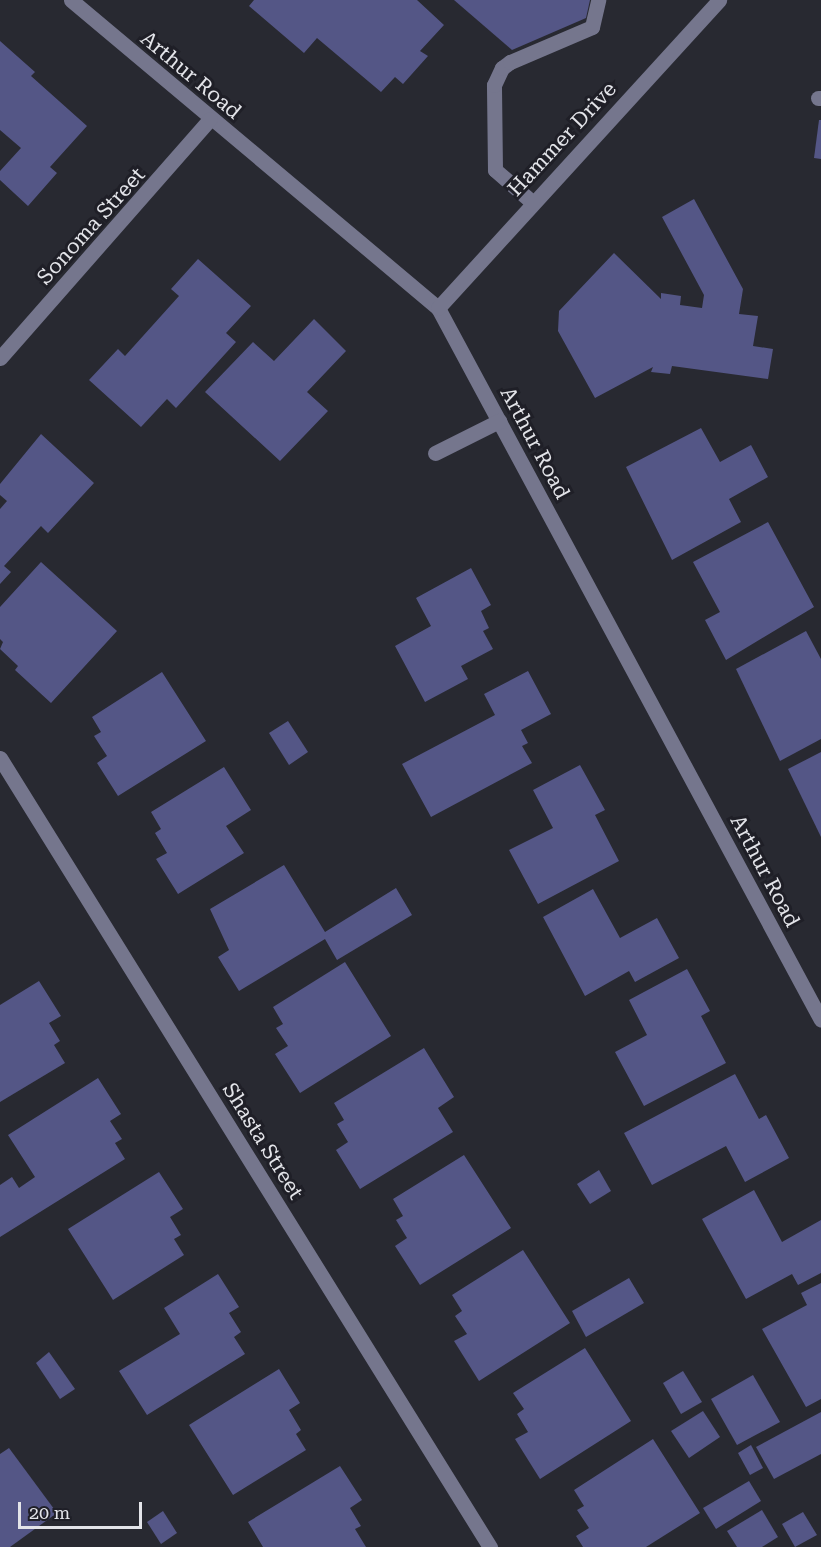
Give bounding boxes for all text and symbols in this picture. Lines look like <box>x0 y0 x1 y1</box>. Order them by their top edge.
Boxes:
street label: Arthur Road <box>136 26 246 124</box>
street label: Hammer Drive <box>503 77 621 201</box>
street label: Sonoma Street <box>32 162 150 290</box>
street label: Arthur Road <box>495 383 575 503</box>
street label: Arthur Road <box>725 811 805 931</box>
street label: Shasta Street <box>217 1078 309 1204</box>
scale bar <box>21 1490 146 1528</box>
text: 20 m <box>29 1502 70 1523</box>

